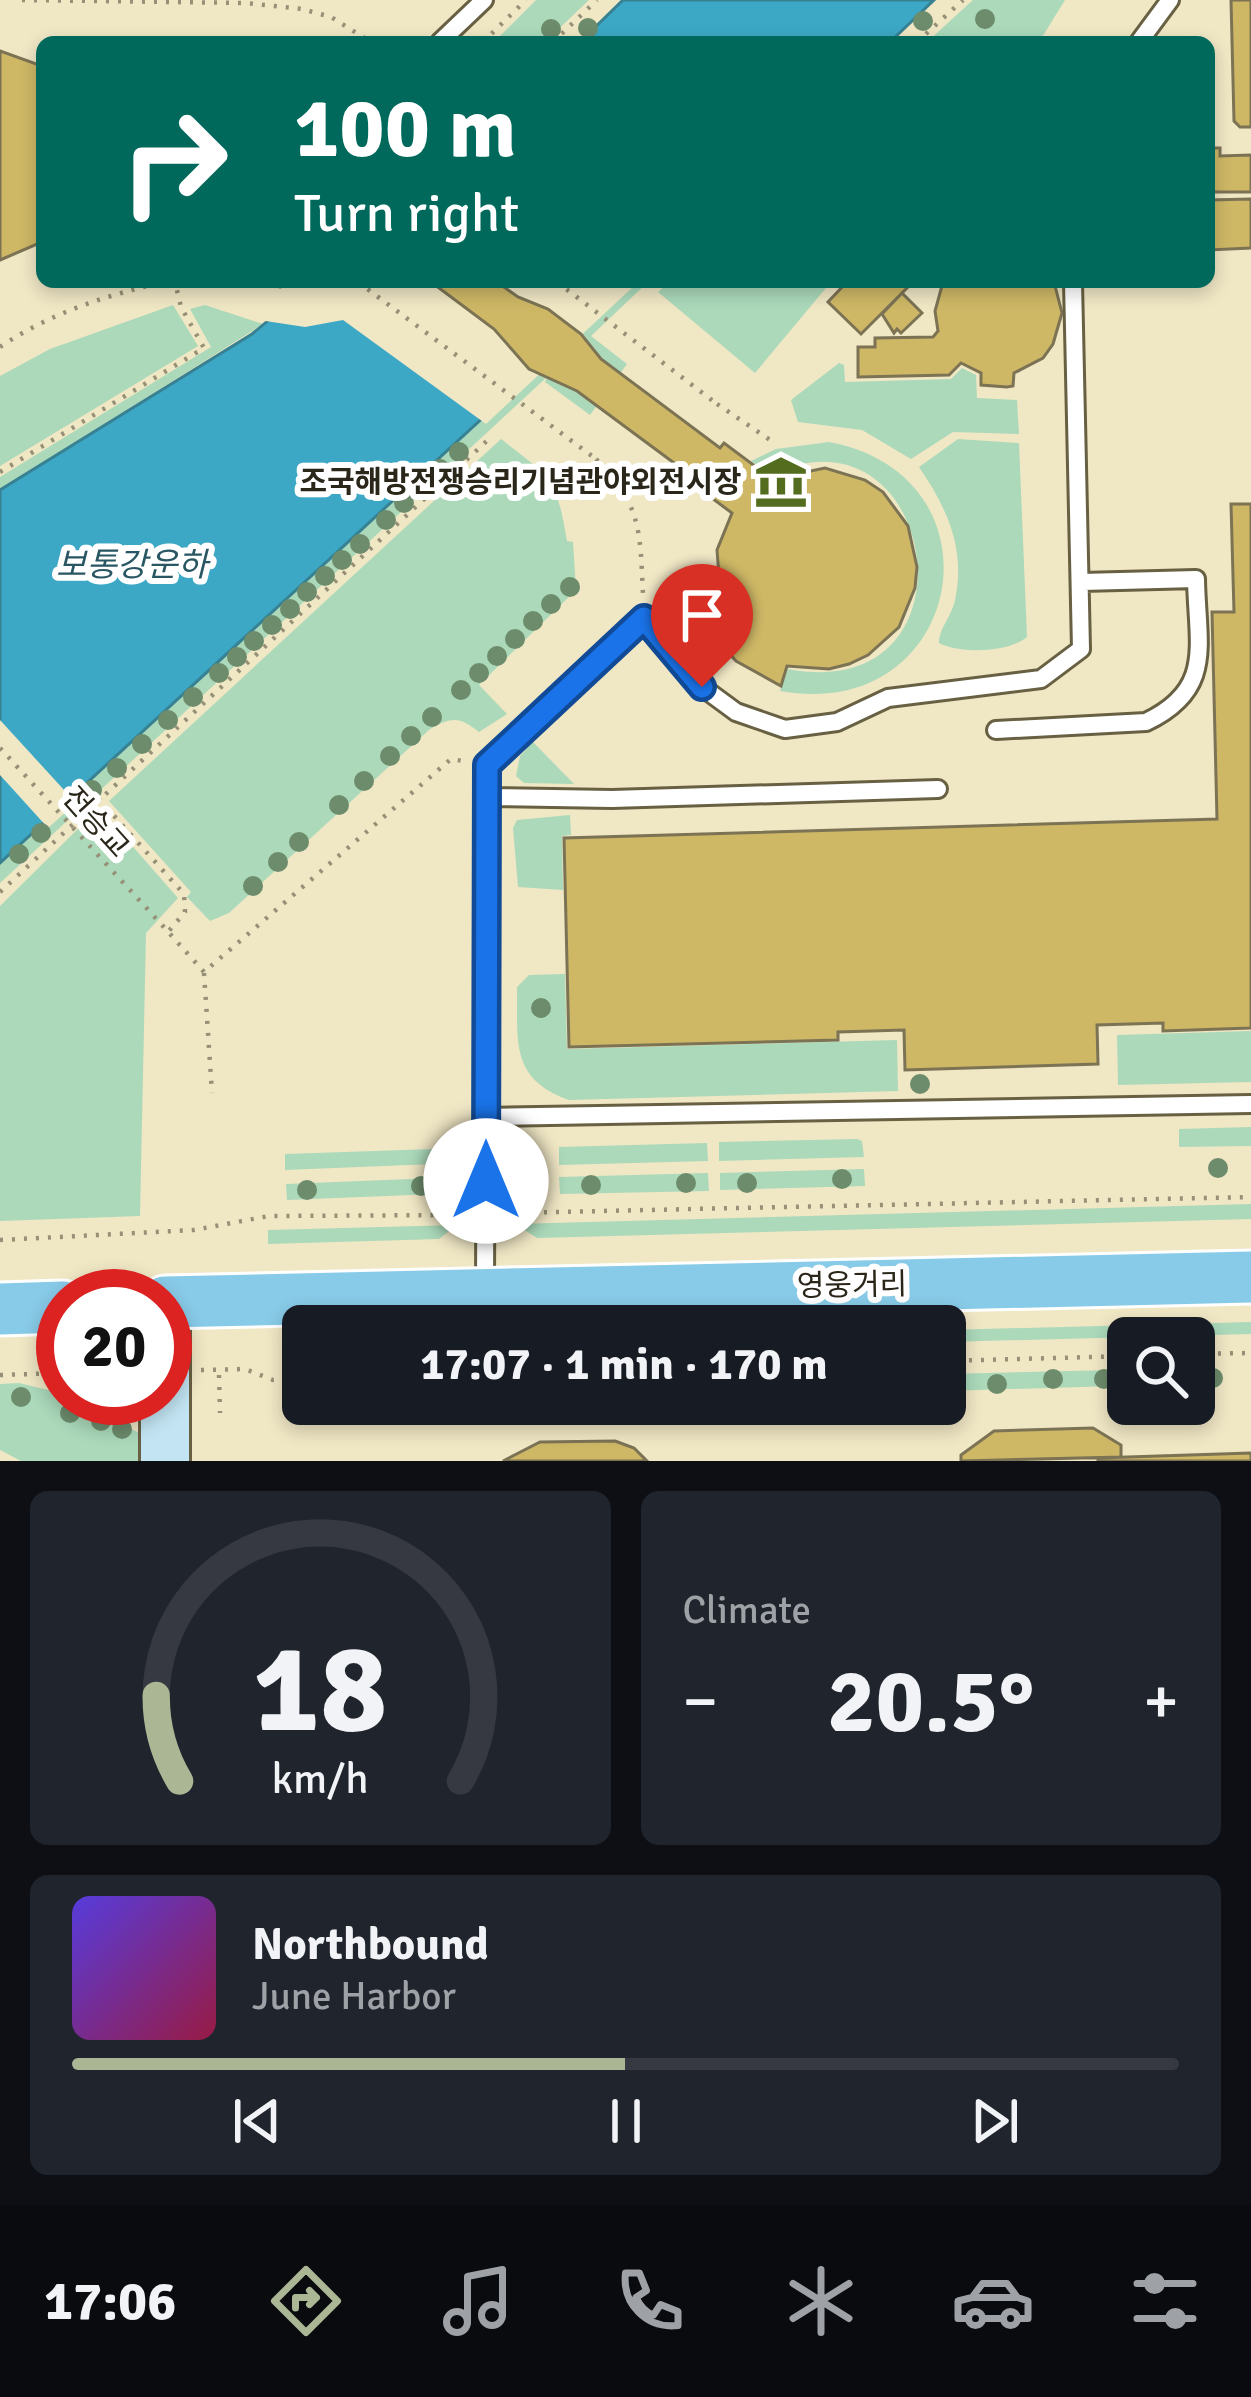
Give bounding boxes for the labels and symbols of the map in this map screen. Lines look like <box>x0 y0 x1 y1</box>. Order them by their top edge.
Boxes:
museum icon: 조국해방전쟁승리기념관야외전시장 <box>752 453 810 511</box>
place label: 조국해방전쟁승리기념관야외전시장 <box>299 464 741 501</box>
water label: 보통강운하 <box>56 545 212 586</box>
pin <box>651 564 753 687</box>
street label: 전승교 <box>54 779 137 865</box>
position arrow <box>423 1118 549 1244</box>
street label: 영웅거리 <box>796 1266 908 1305</box>
speed limit sign: 20 <box>36 1269 192 1425</box>

